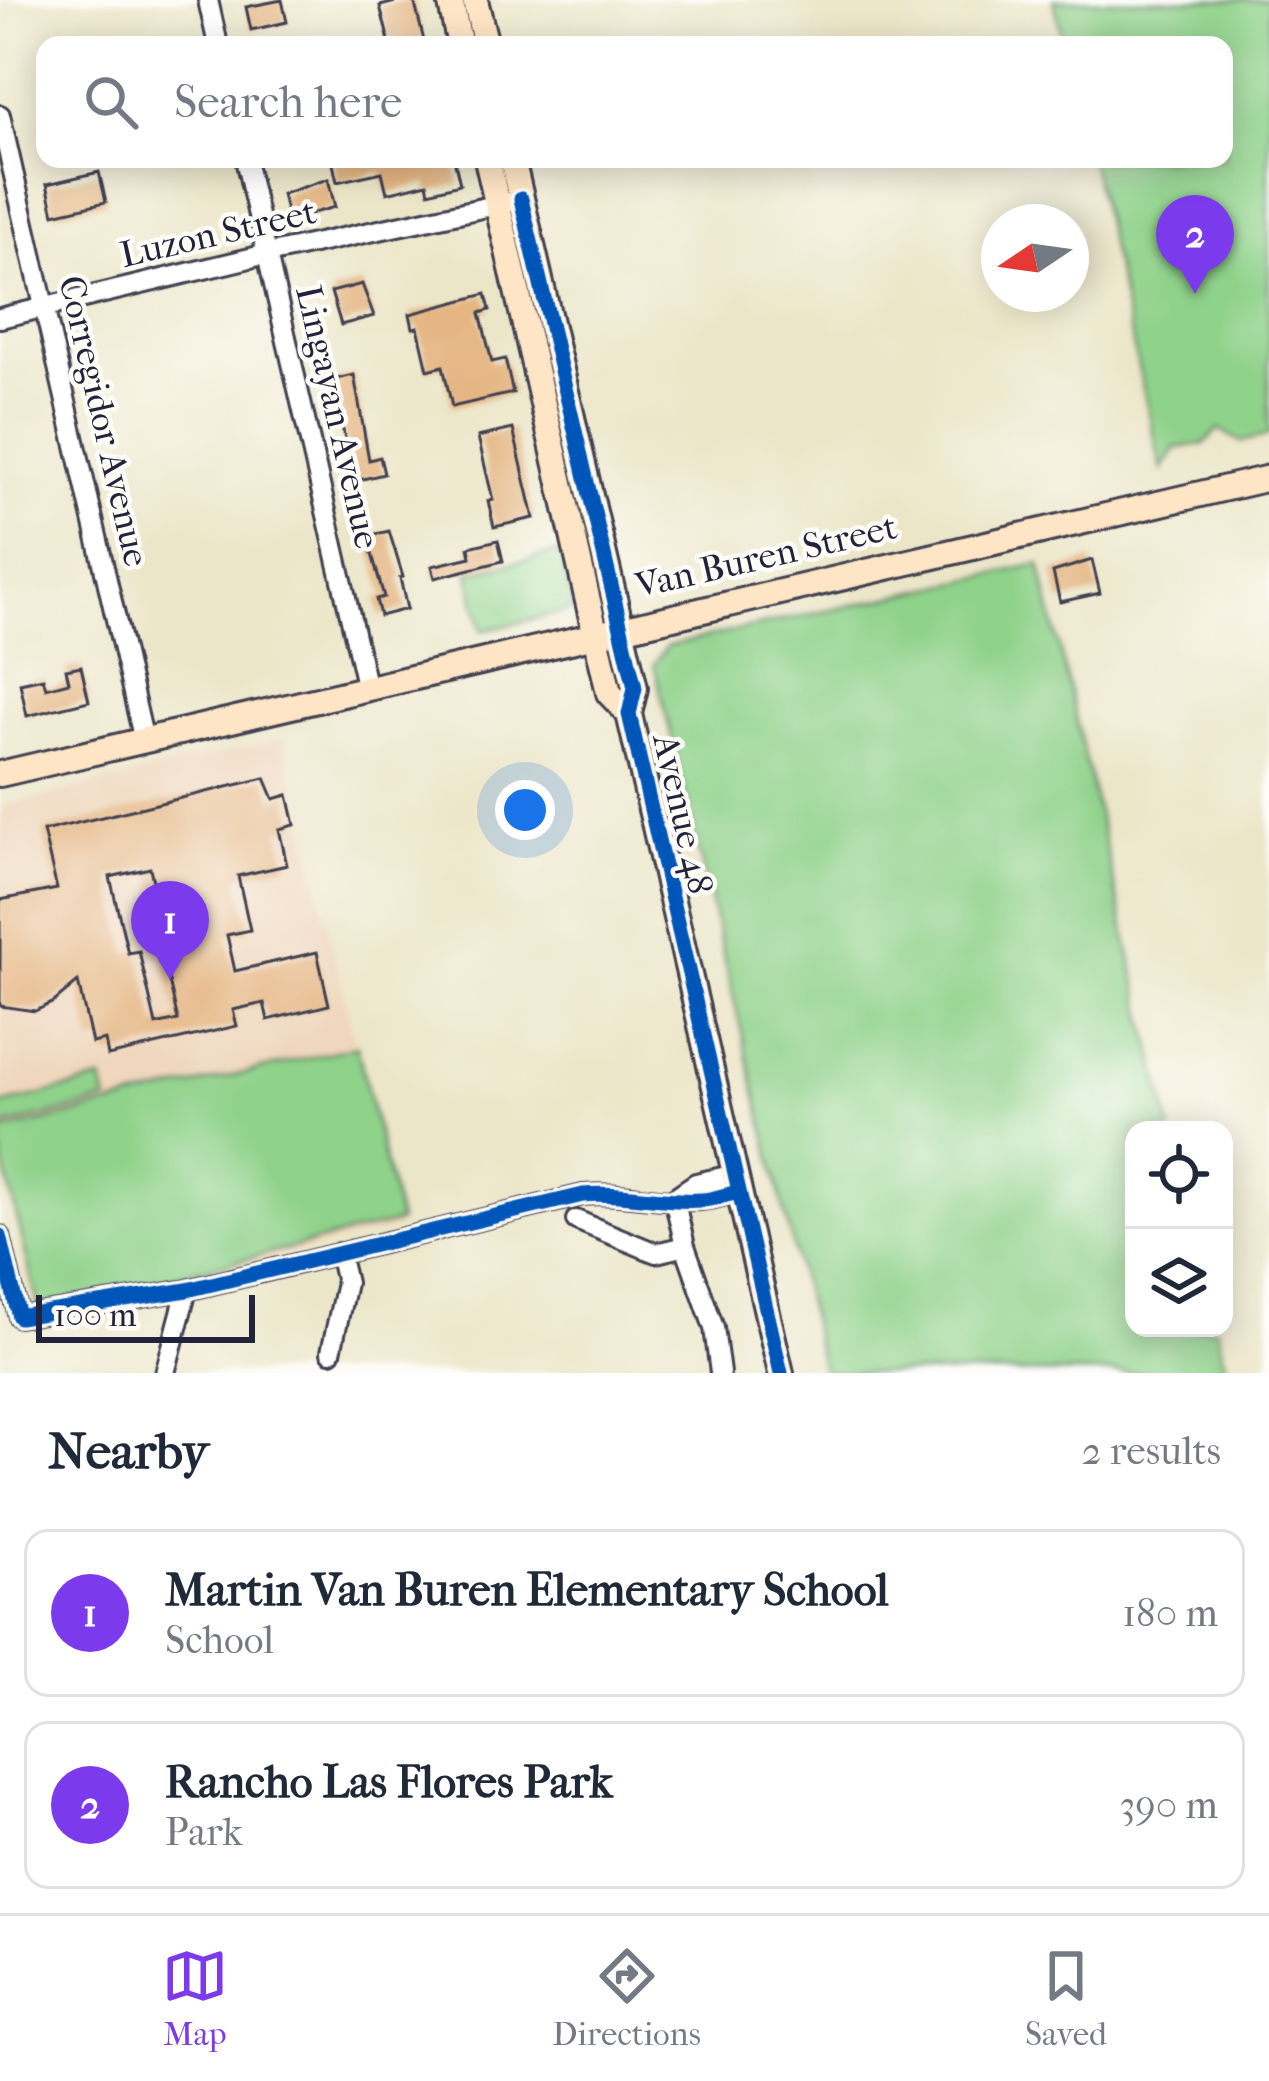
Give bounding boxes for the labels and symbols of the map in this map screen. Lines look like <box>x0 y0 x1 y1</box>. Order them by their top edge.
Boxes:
street label: Luzon Street <box>116 190 320 276</box>
pin: 2 <box>1156 195 1234 294</box>
north arrow <box>981 204 1089 312</box>
street label: Corregidor Avenue <box>50 272 158 570</box>
street label: Lingayan Avenue <box>287 281 389 553</box>
street label: Van Buren Street <box>630 505 901 607</box>
street label: Avenue 48 <box>644 728 722 898</box>
your location <box>495 780 555 840</box>
pin: 1 <box>131 881 209 980</box>
scale bar <box>36 1289 255 1342</box>

